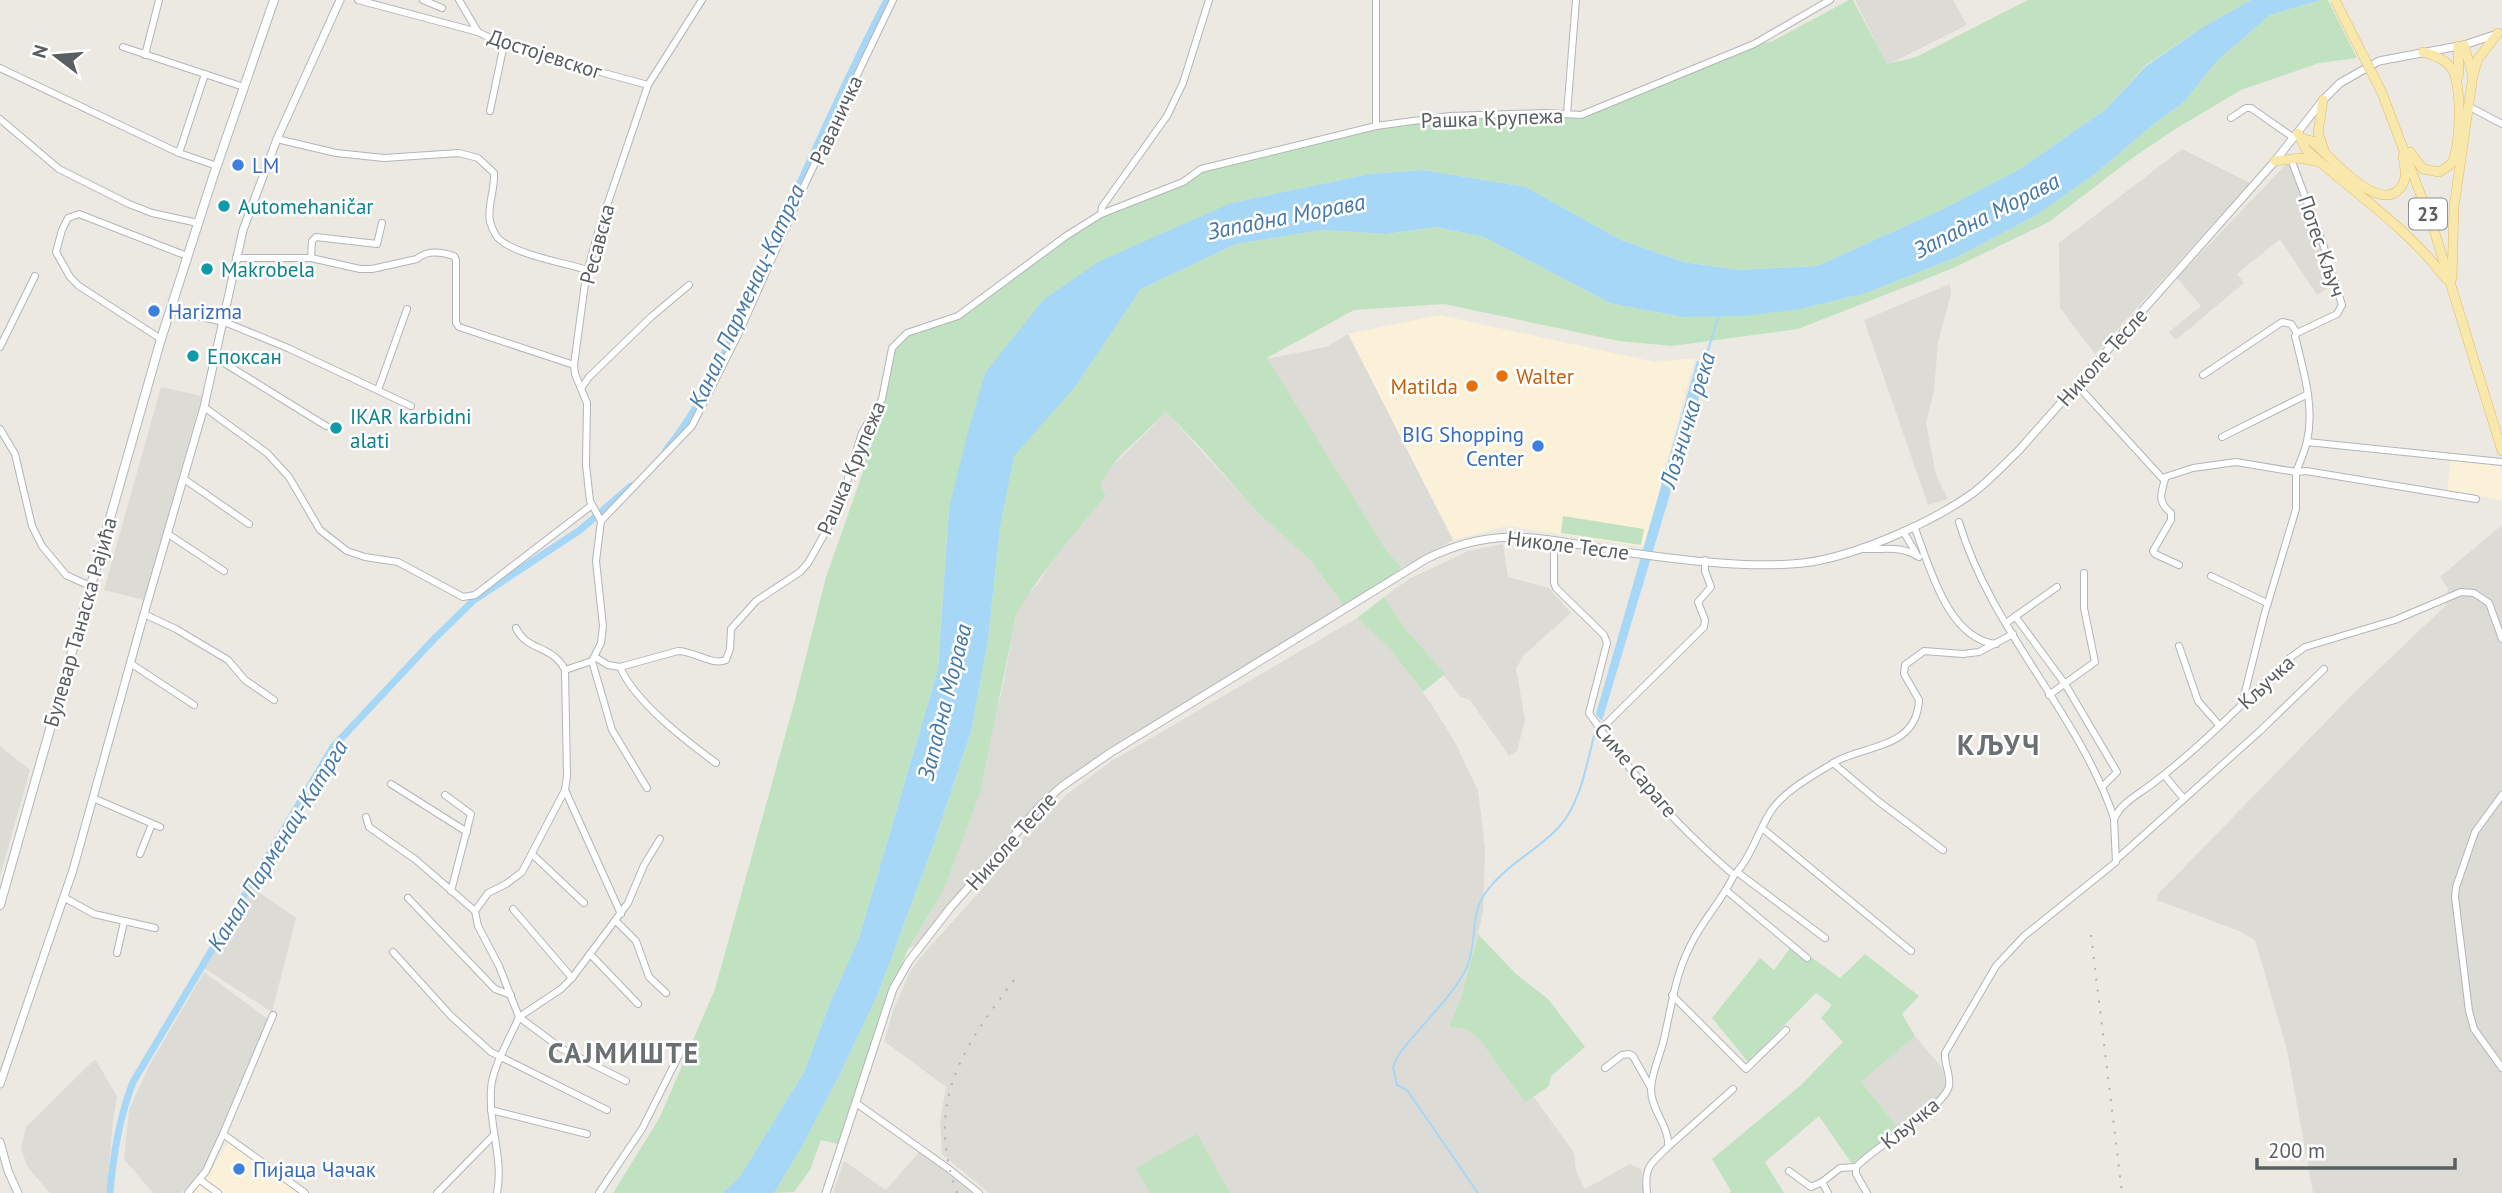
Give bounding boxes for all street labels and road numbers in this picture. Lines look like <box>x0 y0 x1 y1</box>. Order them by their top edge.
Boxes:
street label: Достојевског <box>485 23 606 85</box>
street label: Раваничка <box>804 71 868 169</box>
street label: Рашка Крупежа <box>1420 102 1564 134</box>
street label: Потес Кључ <box>2292 192 2352 300</box>
road number: 23 <box>2409 198 2447 230</box>
street label: Ресавска <box>573 201 621 287</box>
street label: Николе Тесле <box>2051 302 2153 412</box>
street label: Рашка Крупежа <box>811 397 891 539</box>
street label: Булевар Танаска Рајића <box>37 514 123 730</box>
street label: Николе Тесле <box>1505 524 1631 566</box>
street label: Кључка <box>2232 649 2300 715</box>
street label: Симе Сараге <box>1589 717 1683 823</box>
street label: Николе Тесле <box>960 786 1062 896</box>
street label: Кључка <box>1875 1091 1945 1155</box>

